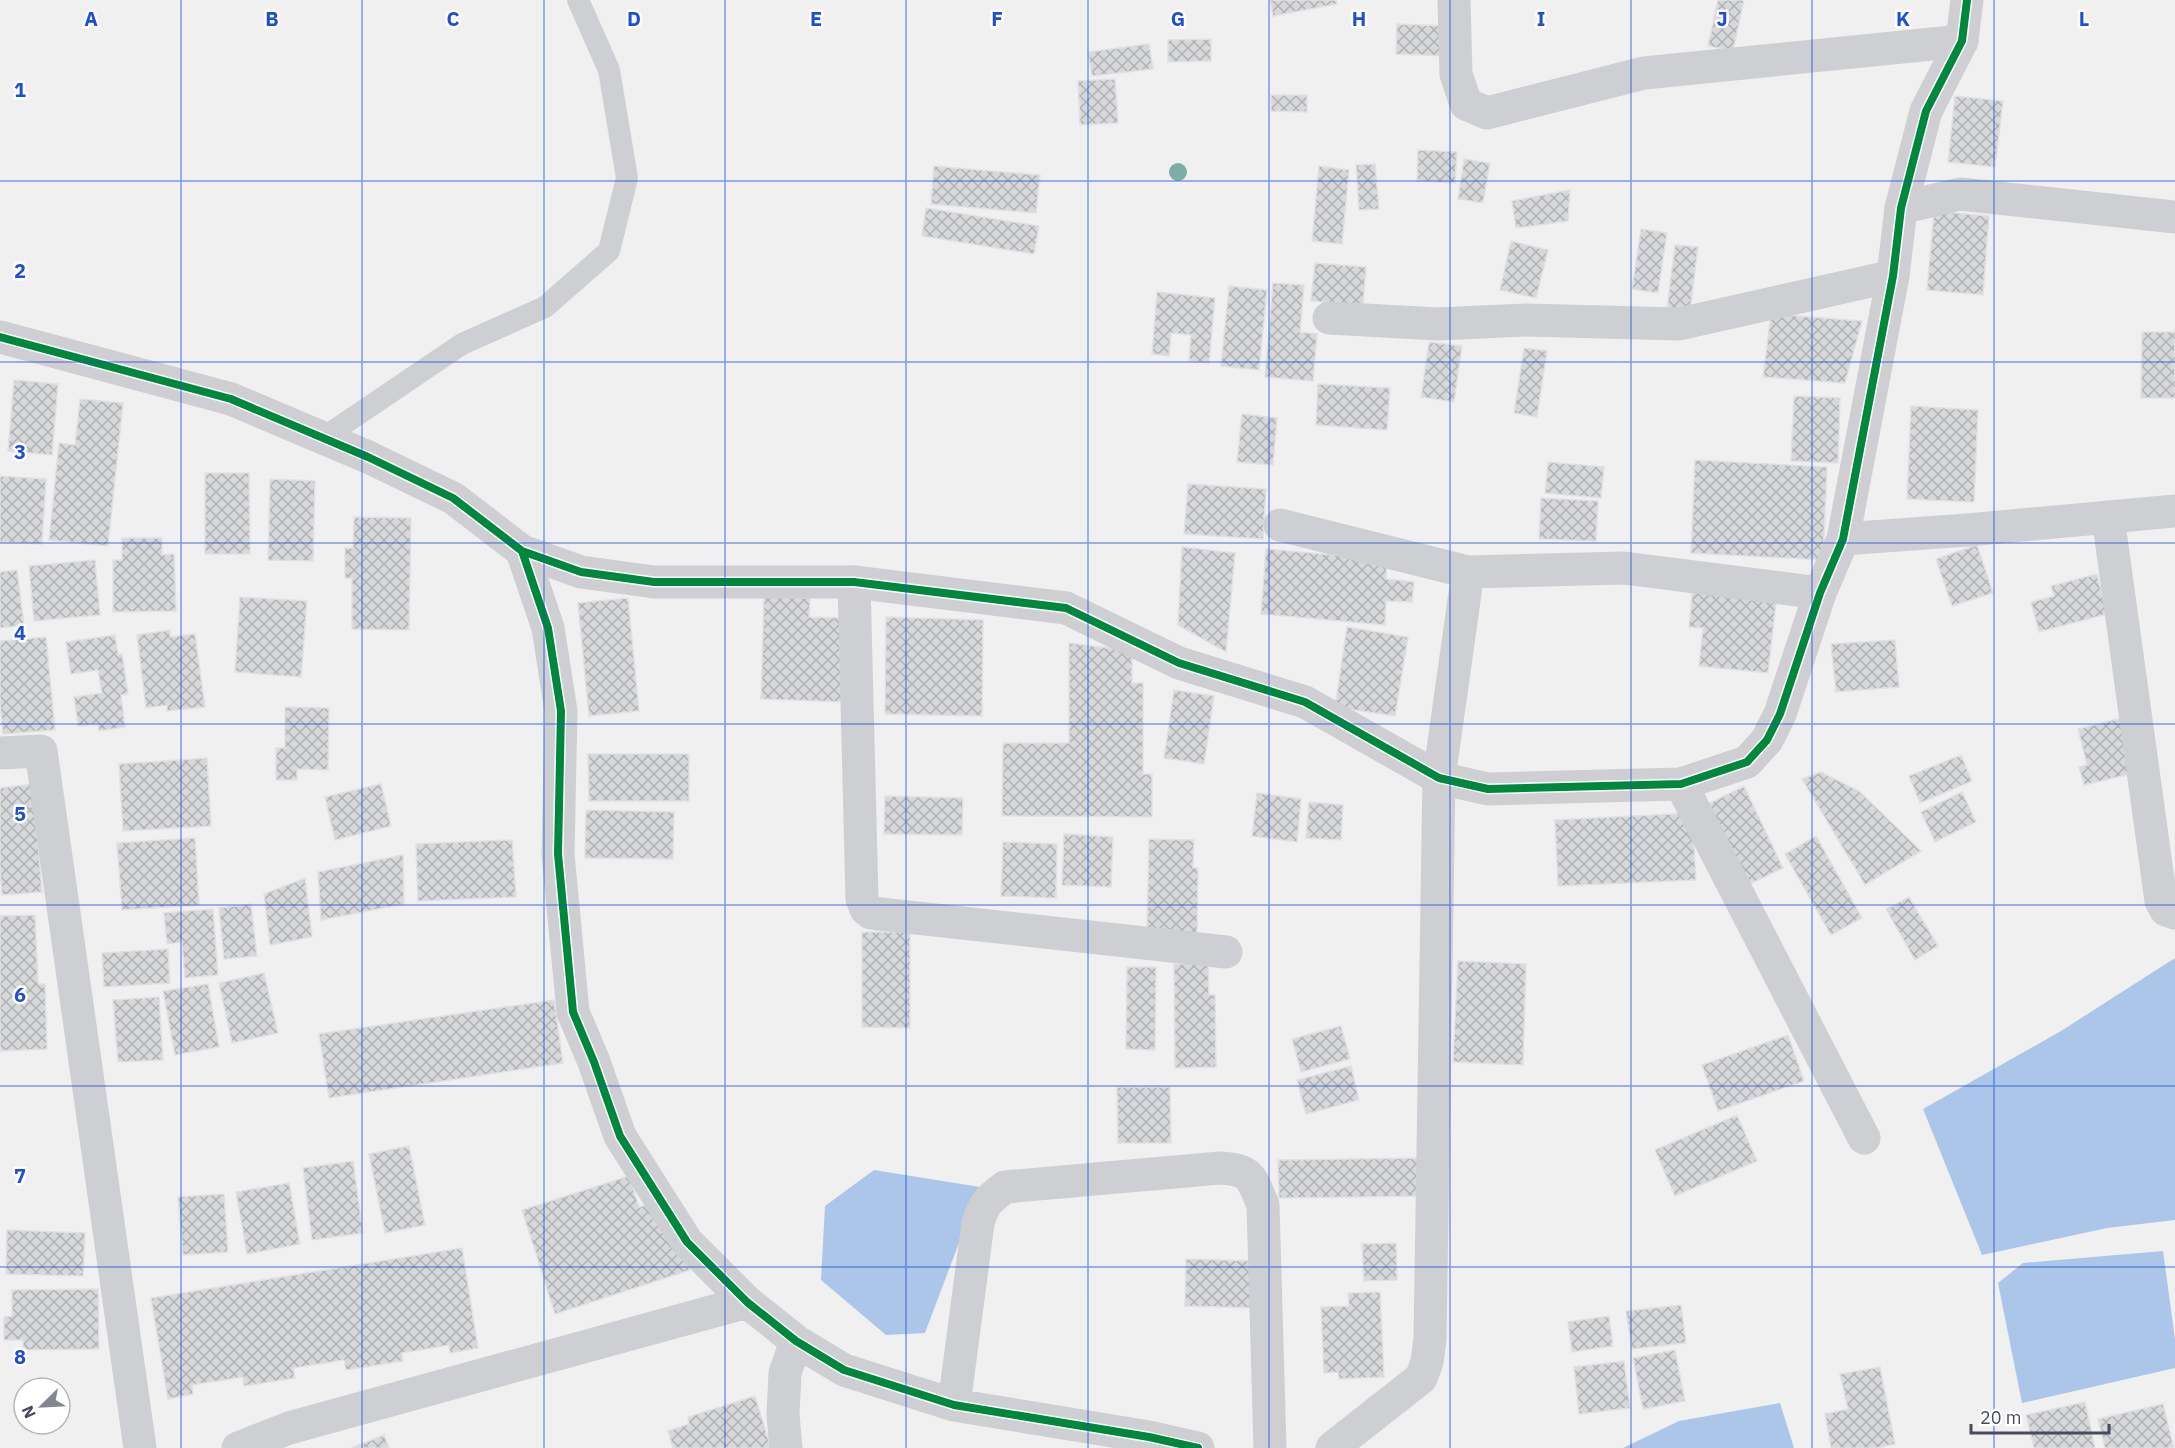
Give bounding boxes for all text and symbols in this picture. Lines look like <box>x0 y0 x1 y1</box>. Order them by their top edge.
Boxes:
text: A <box>84 5 98 32</box>
text: B <box>265 5 279 32</box>
text: C <box>446 5 460 32</box>
text: D <box>627 5 641 32</box>
text: E <box>810 5 822 32</box>
text: F <box>991 5 1003 32</box>
text: G <box>1171 5 1185 32</box>
text: H <box>1352 5 1366 32</box>
text: I <box>1537 5 1545 32</box>
text: J <box>1716 5 1728 32</box>
text: K <box>1896 5 1910 32</box>
text: L <box>2079 5 2089 32</box>
text: 1 <box>14 76 26 103</box>
text: 2 <box>14 257 26 284</box>
text: 3 <box>14 438 26 465</box>
text: 4 <box>14 619 26 646</box>
text: 5 <box>14 800 26 827</box>
text: 6 <box>14 981 26 1008</box>
text: 7 <box>14 1162 26 1189</box>
text: 8 <box>14 1343 26 1370</box>
north arrow <box>12 1376 72 1436</box>
scale bar <box>1971 1397 2109 1435</box>
text: N <box>17 1403 40 1421</box>
text: 20 m <box>1980 1406 2022 1429</box>

